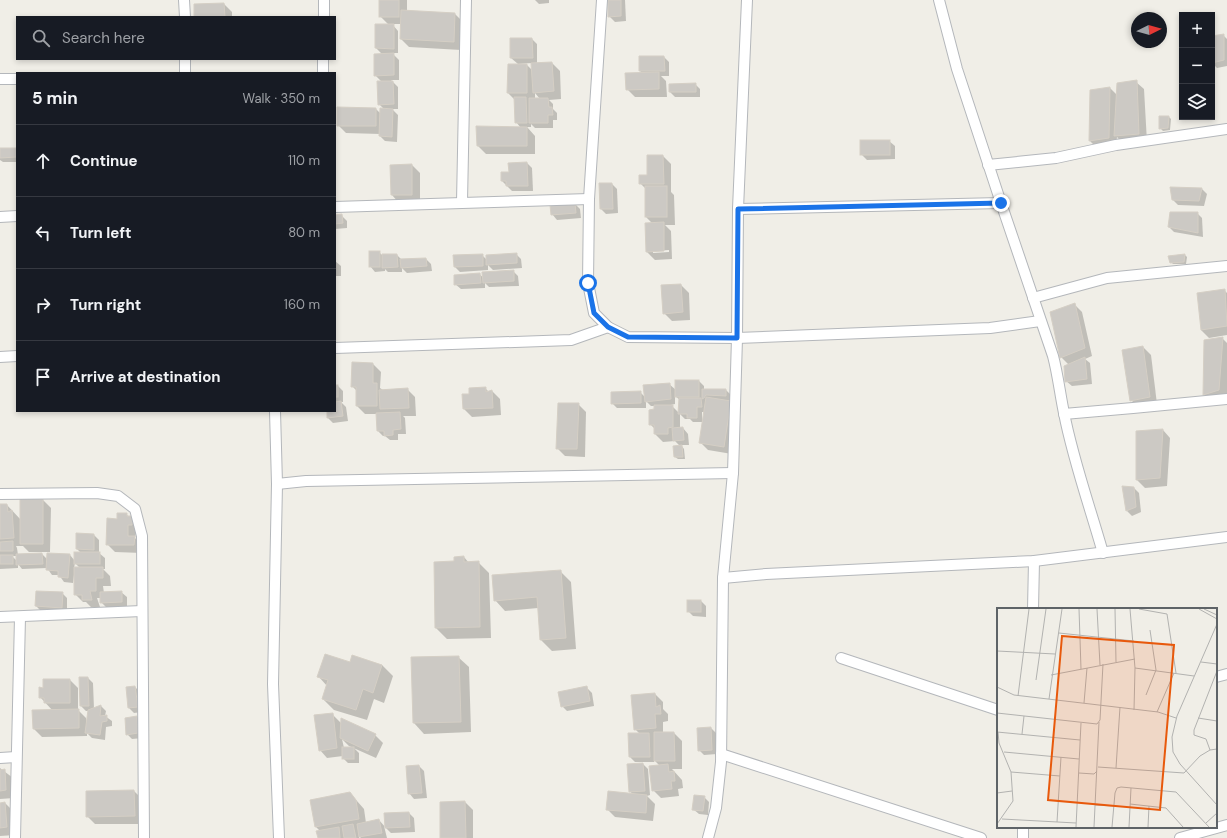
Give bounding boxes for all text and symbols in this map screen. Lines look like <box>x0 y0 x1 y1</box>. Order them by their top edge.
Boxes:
north arrow <box>1131 12 1167 48</box>
map controls <box>1179 12 1215 120</box>
button: + <box>1179 12 1215 48</box>
search box <box>16 16 336 60</box>
icon: search <box>30 27 52 49</box>
text: Search here <box>62 28 145 48</box>
button: − <box>1179 48 1215 84</box>
button: layers <box>1179 84 1215 120</box>
text: 5 min <box>32 87 78 109</box>
text: Walk · 350 m <box>242 90 320 107</box>
icon: ahead <box>32 150 54 172</box>
text: Continue <box>70 151 138 171</box>
text: 110 m <box>288 152 320 169</box>
route end <box>992 194 1010 212</box>
icon: left <box>32 222 54 244</box>
text: Turn left <box>70 223 131 243</box>
text: 80 m <box>288 224 320 241</box>
route start <box>579 274 597 292</box>
icon: right <box>32 294 54 316</box>
text: Turn right <box>70 295 141 315</box>
text: 160 m <box>284 296 320 313</box>
icon: arrive <box>32 366 54 388</box>
text: Arrive at destination <box>70 367 221 387</box>
inset map <box>997 608 1217 828</box>

